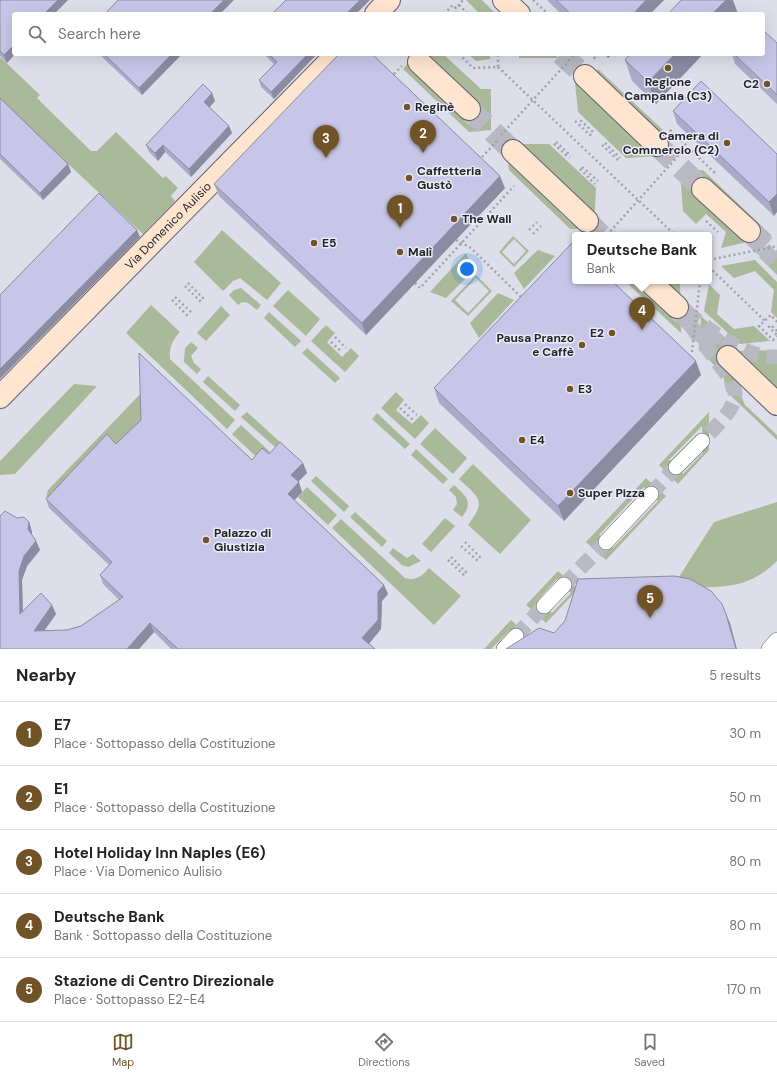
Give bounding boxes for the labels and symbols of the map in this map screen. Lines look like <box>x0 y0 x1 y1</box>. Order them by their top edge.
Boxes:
marker: Regione Campania (C3) <box>663 63 673 73</box>
place label: Regione Campania (C3) <box>624 74 712 104</box>
place label: C2 <box>743 76 759 92</box>
marker: C2 <box>762 79 772 89</box>
place label: Reginè <box>415 99 454 115</box>
marker: Reginè <box>402 102 412 112</box>
pin: 2 <box>410 120 436 153</box>
pin: 3 <box>313 125 339 158</box>
place label: Camera di Commercio (C2) <box>623 128 719 158</box>
marker: Camera di Commercio (C2) <box>722 138 732 148</box>
place label: Caffetteria Gustò <box>417 163 481 193</box>
marker: Caffetteria Gustò <box>404 173 414 183</box>
street label: Via Domenico Aulisio <box>122 178 215 273</box>
pin: 1 <box>387 195 413 228</box>
place label: The Wall <box>462 211 512 227</box>
marker: The Wall <box>449 214 459 224</box>
place label: E5 <box>322 235 336 251</box>
marker: E5 <box>309 238 319 248</box>
place label: Malì <box>408 244 433 260</box>
marker: Malì <box>395 247 405 257</box>
your location <box>457 259 477 279</box>
pin: 4 <box>629 297 655 330</box>
place label: E2 <box>590 325 604 341</box>
marker: E2 <box>607 328 617 338</box>
place label: Pausa Pranzo e Caffè <box>496 330 574 360</box>
marker: Pausa Pranzo e Caffè <box>577 340 587 350</box>
place label: E3 <box>578 381 592 397</box>
marker: E3 <box>565 384 575 394</box>
place label: E4 <box>530 432 545 448</box>
marker: E4 <box>517 435 527 445</box>
place label: Super Pizza <box>578 485 645 501</box>
marker: Super Pizza <box>565 488 575 498</box>
place label: Palazzo di Giustizia <box>214 525 271 555</box>
marker: Palazzo di Giustizia <box>201 535 211 545</box>
pin: 5 <box>637 585 663 618</box>

